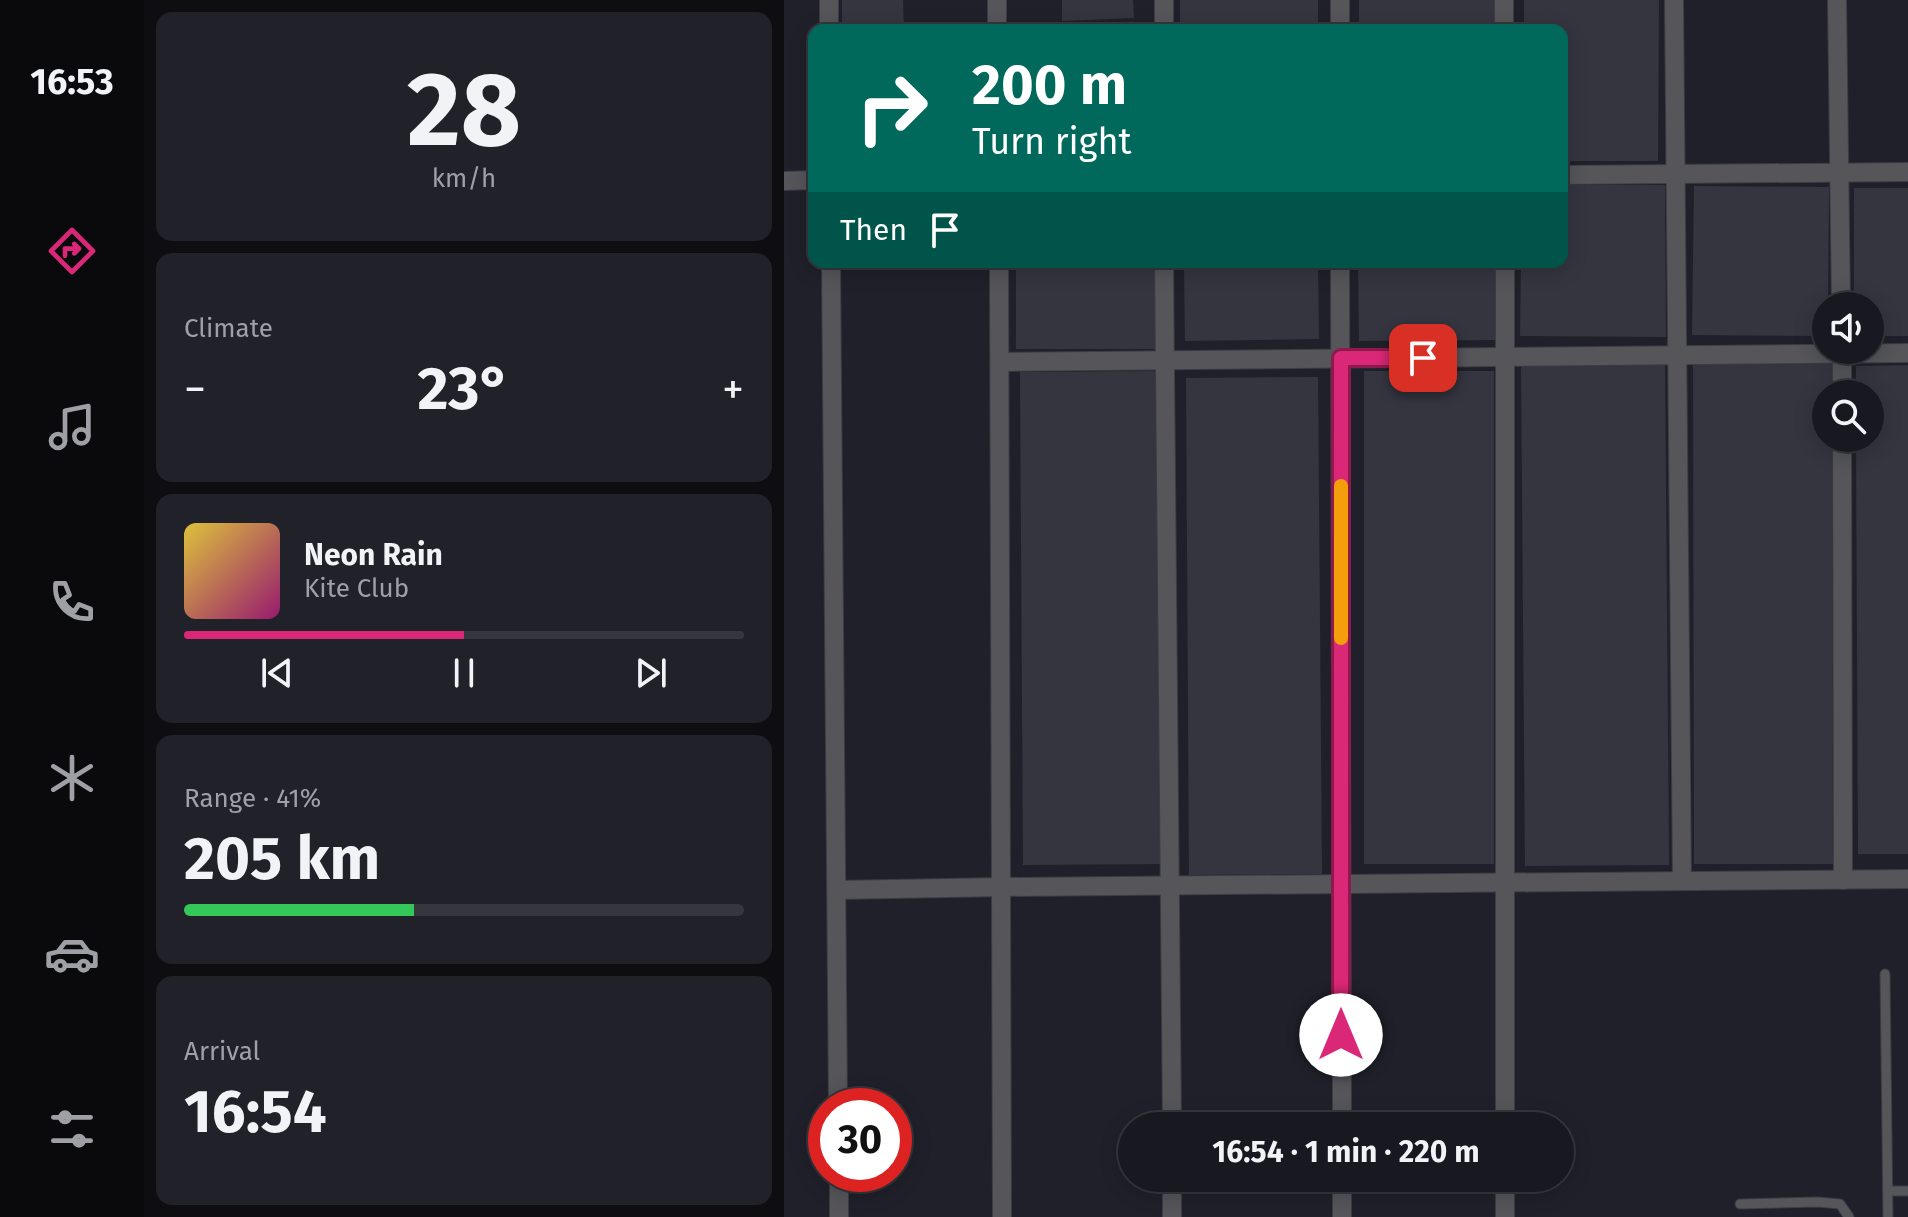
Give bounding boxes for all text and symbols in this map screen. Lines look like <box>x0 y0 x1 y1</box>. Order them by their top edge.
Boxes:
text: 28 <box>407 48 521 173</box>
text: 200 m <box>972 52 1127 119</box>
icon: right <box>840 56 944 160</box>
text: 16:53 <box>30 60 114 104</box>
text: Turn right <box>972 120 1132 164</box>
text: km/h <box>432 163 496 194</box>
icon: arrive <box>923 208 967 252</box>
text: Then <box>840 212 907 248</box>
icon: directions <box>44 223 100 279</box>
map controls <box>1812 292 1884 452</box>
button: sound <box>1812 292 1884 364</box>
text: Climate <box>184 313 273 344</box>
pin <box>1389 324 1457 392</box>
icon: arrive <box>1401 336 1445 380</box>
text: 23° <box>417 353 511 425</box>
text: − <box>184 363 206 416</box>
text: + <box>722 363 744 416</box>
button: search <box>1812 380 1884 452</box>
icon: music <box>44 399 100 455</box>
text: Neon Rain <box>304 537 443 573</box>
text: Kite Club <box>304 573 409 604</box>
icon: phone <box>44 574 100 630</box>
icon: previous <box>255 651 299 695</box>
icon: pause <box>442 651 486 695</box>
icon: next <box>629 651 673 695</box>
icon: climate <box>44 750 100 806</box>
text: Range · 41% <box>184 783 321 814</box>
text: 205 km <box>184 823 380 895</box>
icon: car <box>44 926 100 982</box>
position arrow <box>1299 993 1383 1077</box>
text: Arrival <box>184 1036 260 1067</box>
text: 16:54 <box>184 1076 327 1148</box>
speed limit sign: 30 <box>808 1088 912 1192</box>
icon: filters <box>44 1101 100 1157</box>
text: 16:54 · 1 min · 220 m <box>1212 1134 1480 1170</box>

